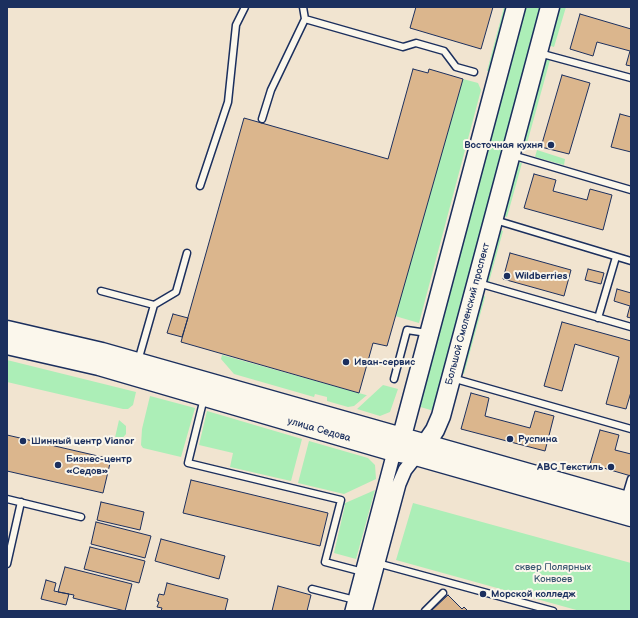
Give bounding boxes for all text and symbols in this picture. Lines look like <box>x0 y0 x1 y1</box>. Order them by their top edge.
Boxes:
place label: Восточная кухня <box>464 139 543 151</box>
marker: Восточная кухня <box>546 140 556 150</box>
street label: Большой Смоленский проспект <box>443 242 493 386</box>
place label: Wildberries <box>515 270 567 282</box>
marker: Wildberries <box>502 271 512 281</box>
place label: Иван-сервис <box>354 356 415 368</box>
marker: Иван-сервис <box>341 357 351 367</box>
street label: улица Седова <box>286 415 352 445</box>
place label: Руспина <box>518 433 557 445</box>
marker: Руспина <box>505 434 515 444</box>
place label: Шинный центр Vianor <box>31 435 134 447</box>
marker: Шинный центр Vianor <box>18 436 28 446</box>
place label: Бизнес-центр «Седов» <box>66 453 132 476</box>
marker: Бизнес-центр «Седов» <box>53 460 63 470</box>
place label: ABC Текстиль <box>537 461 603 473</box>
marker: ABC Текстиль <box>606 462 616 472</box>
park label: сквер Полярных Конвоев <box>515 561 591 584</box>
place label: Морской колледж <box>491 588 576 600</box>
marker: Морской колледж <box>478 589 488 599</box>

